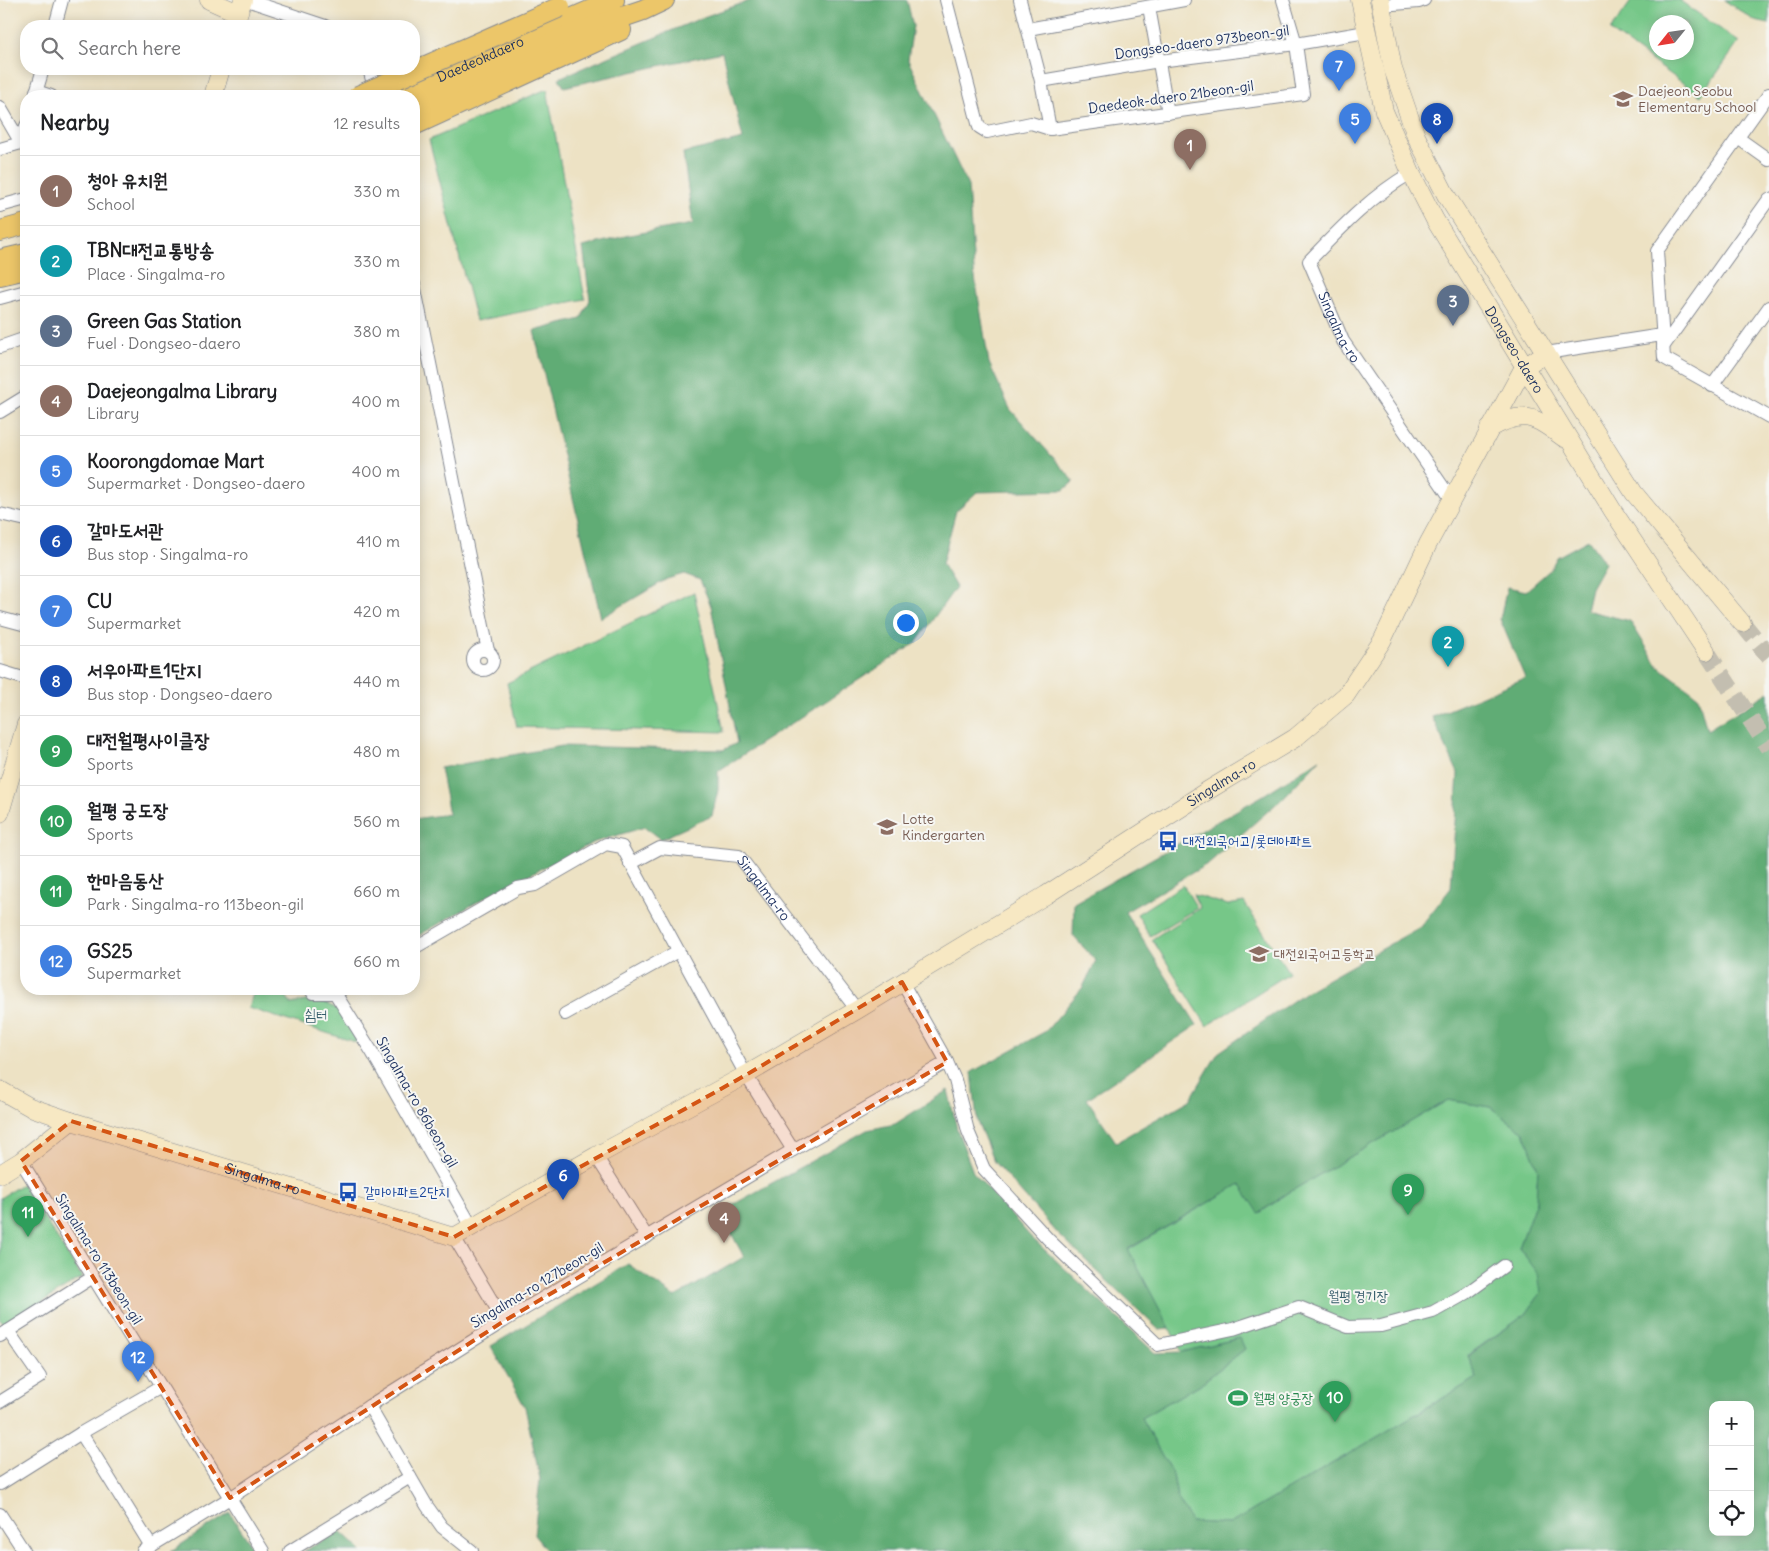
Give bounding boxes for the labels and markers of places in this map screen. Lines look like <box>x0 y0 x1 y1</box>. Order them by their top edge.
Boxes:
pin: 7 <box>1323 50 1355 91</box>
place label: Daejeon Seobu Elementary School <box>1638 82 1756 116</box>
school or university icon: Daejeon Seobu Elementary School <box>1612 88 1634 110</box>
pin: 5 <box>1339 103 1371 144</box>
pin: 8 <box>1421 103 1453 144</box>
pin: 1 <box>1174 129 1206 170</box>
pin: 3 <box>1437 285 1469 326</box>
pin: 2 <box>1432 626 1464 667</box>
place label: Lotte Kindergarten <box>902 810 985 844</box>
school or university icon: Lotte Kindergarten <box>876 816 898 838</box>
bus stop icon: 대전외국어고/롯데아파트 <box>1157 830 1179 852</box>
place label: 대전외국어고/롯데아파트 <box>1183 832 1312 850</box>
school or university icon: 대전외국어고등학교 <box>1248 943 1270 965</box>
place label: 대전외국어고등학교 <box>1274 945 1375 963</box>
pin: 6 <box>547 1159 579 1200</box>
pin: 9 <box>1392 1174 1424 1215</box>
bus stop icon: 갈마아파트2단지 <box>337 1181 359 1203</box>
place label: 갈마아파트2단지 <box>363 1183 450 1201</box>
pin: 11 <box>12 1196 44 1237</box>
pin: 4 <box>708 1202 740 1243</box>
pin: 12 <box>122 1341 154 1382</box>
pin: 10 <box>1319 1381 1351 1422</box>
sports icon: 월평 양궁장 <box>1227 1387 1249 1409</box>
place label: 월평 양궁장 <box>1253 1389 1313 1407</box>

